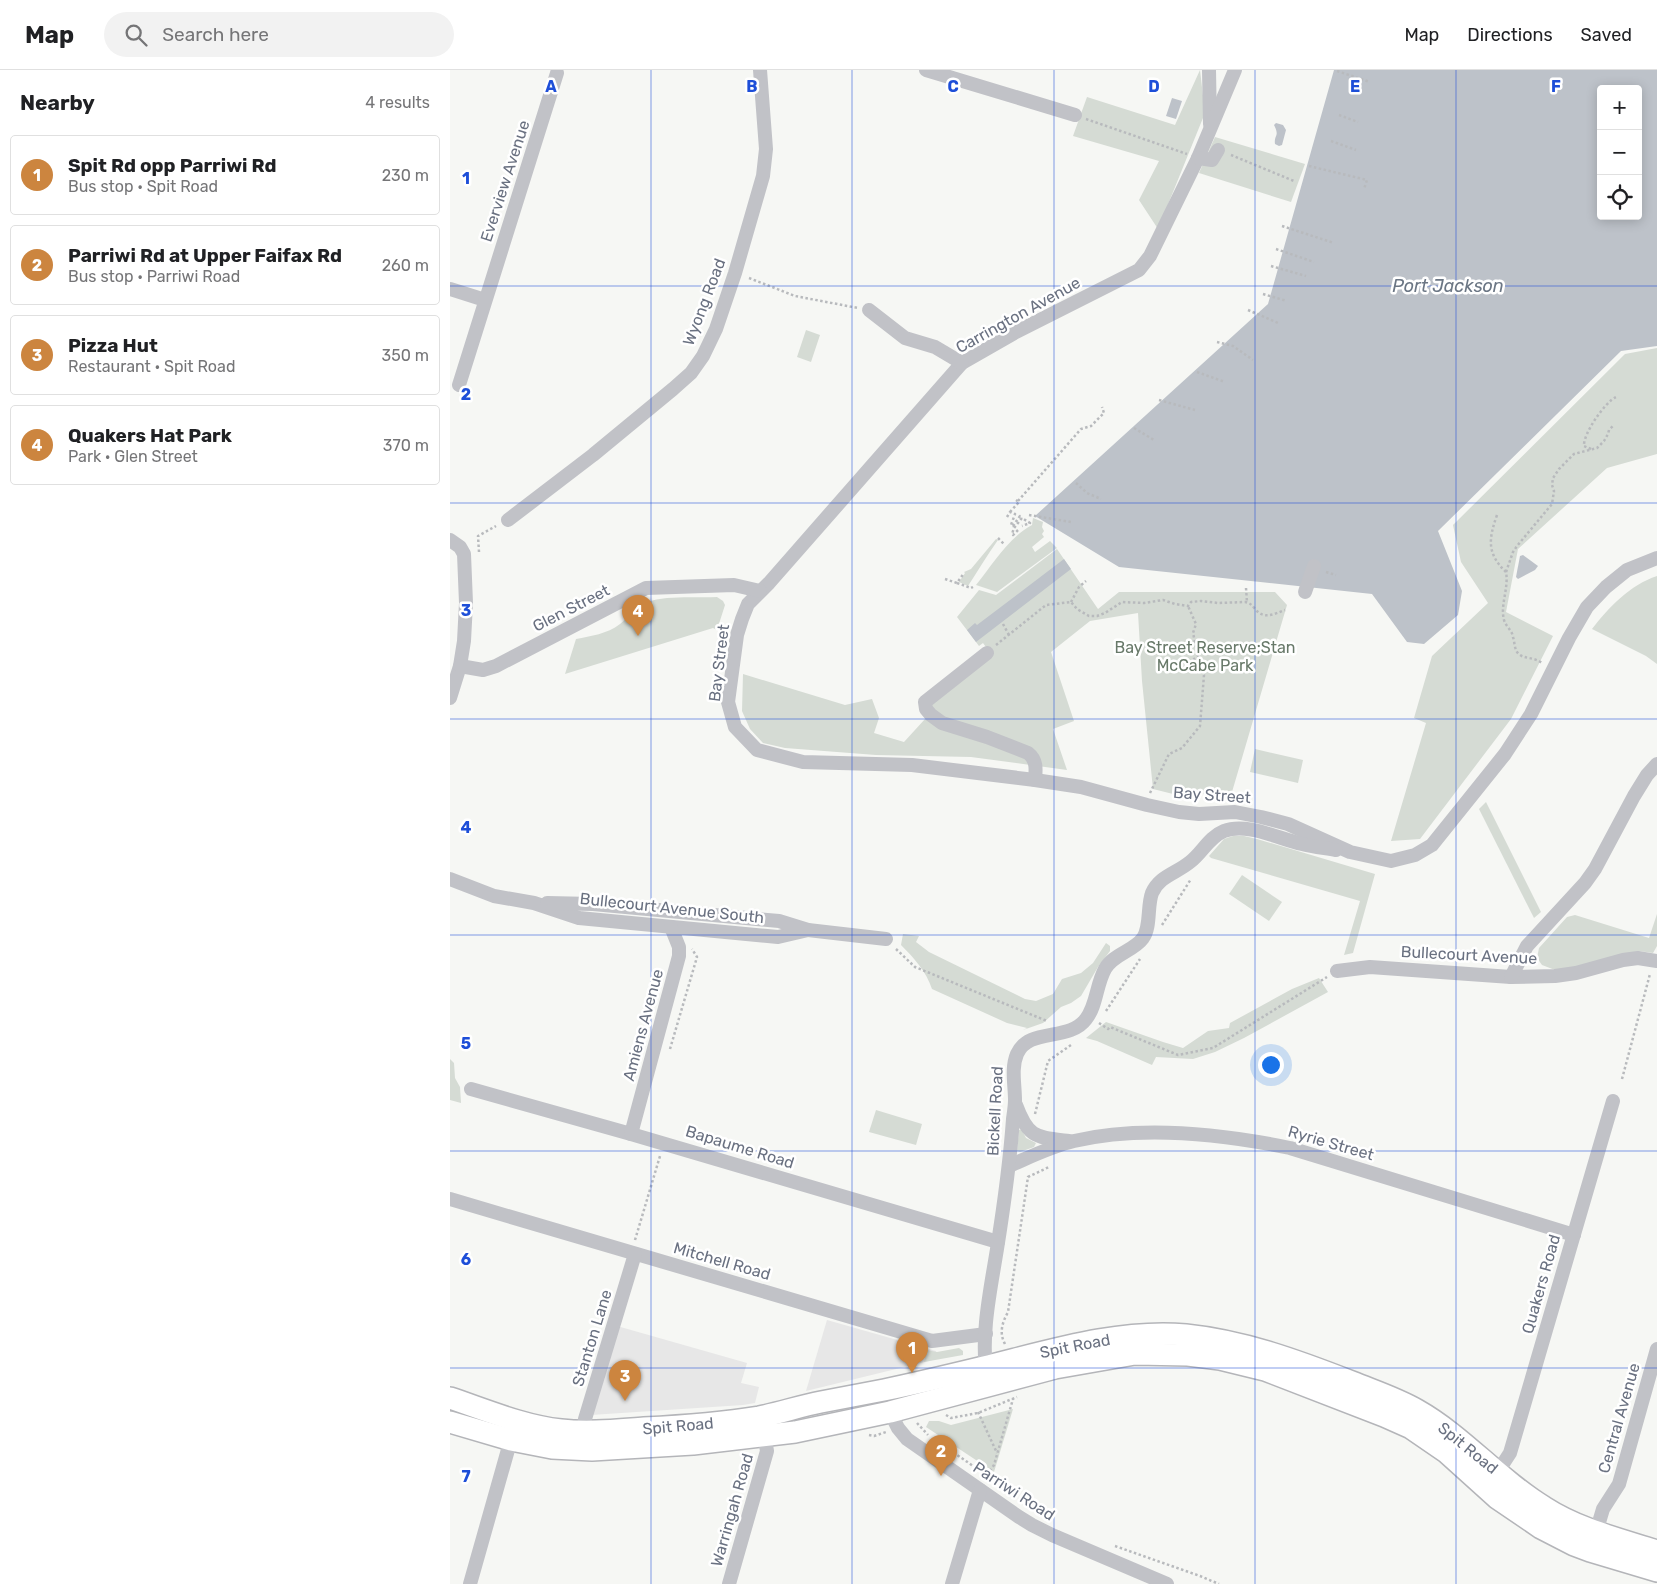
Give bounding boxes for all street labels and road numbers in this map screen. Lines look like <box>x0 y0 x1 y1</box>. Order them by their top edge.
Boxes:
street label: Everview Avenue <box>476 118 534 244</box>
street label: Wyong Road <box>679 256 729 348</box>
street label: Carrington Avenue <box>952 273 1084 357</box>
street label: Glen Street <box>529 581 613 635</box>
street label: Bay Street <box>705 623 733 703</box>
street label: Bay Street <box>1172 783 1252 807</box>
street label: Bullecourt Avenue South <box>579 889 765 927</box>
street label: Bullecourt Avenue <box>1400 942 1538 968</box>
street label: Amiens Avenue <box>619 967 667 1083</box>
street label: Bickell Road <box>983 1066 1007 1156</box>
street label: Bapaume Road <box>683 1121 797 1173</box>
street label: Ryrie Street <box>1286 1122 1376 1164</box>
street label: Quakers Road <box>1518 1232 1564 1336</box>
street label: Mitchell Road <box>671 1238 773 1284</box>
street label: Stanton Lane <box>568 1287 616 1389</box>
street label: Spit Road <box>1038 1330 1112 1362</box>
street label: Central Avenue <box>1594 1361 1644 1475</box>
street label: Spit Road <box>642 1413 714 1439</box>
street label: Spit Road <box>1434 1418 1502 1478</box>
street label: Warringah Road <box>707 1451 757 1569</box>
street label: Parriwi Road <box>970 1458 1058 1524</box>

